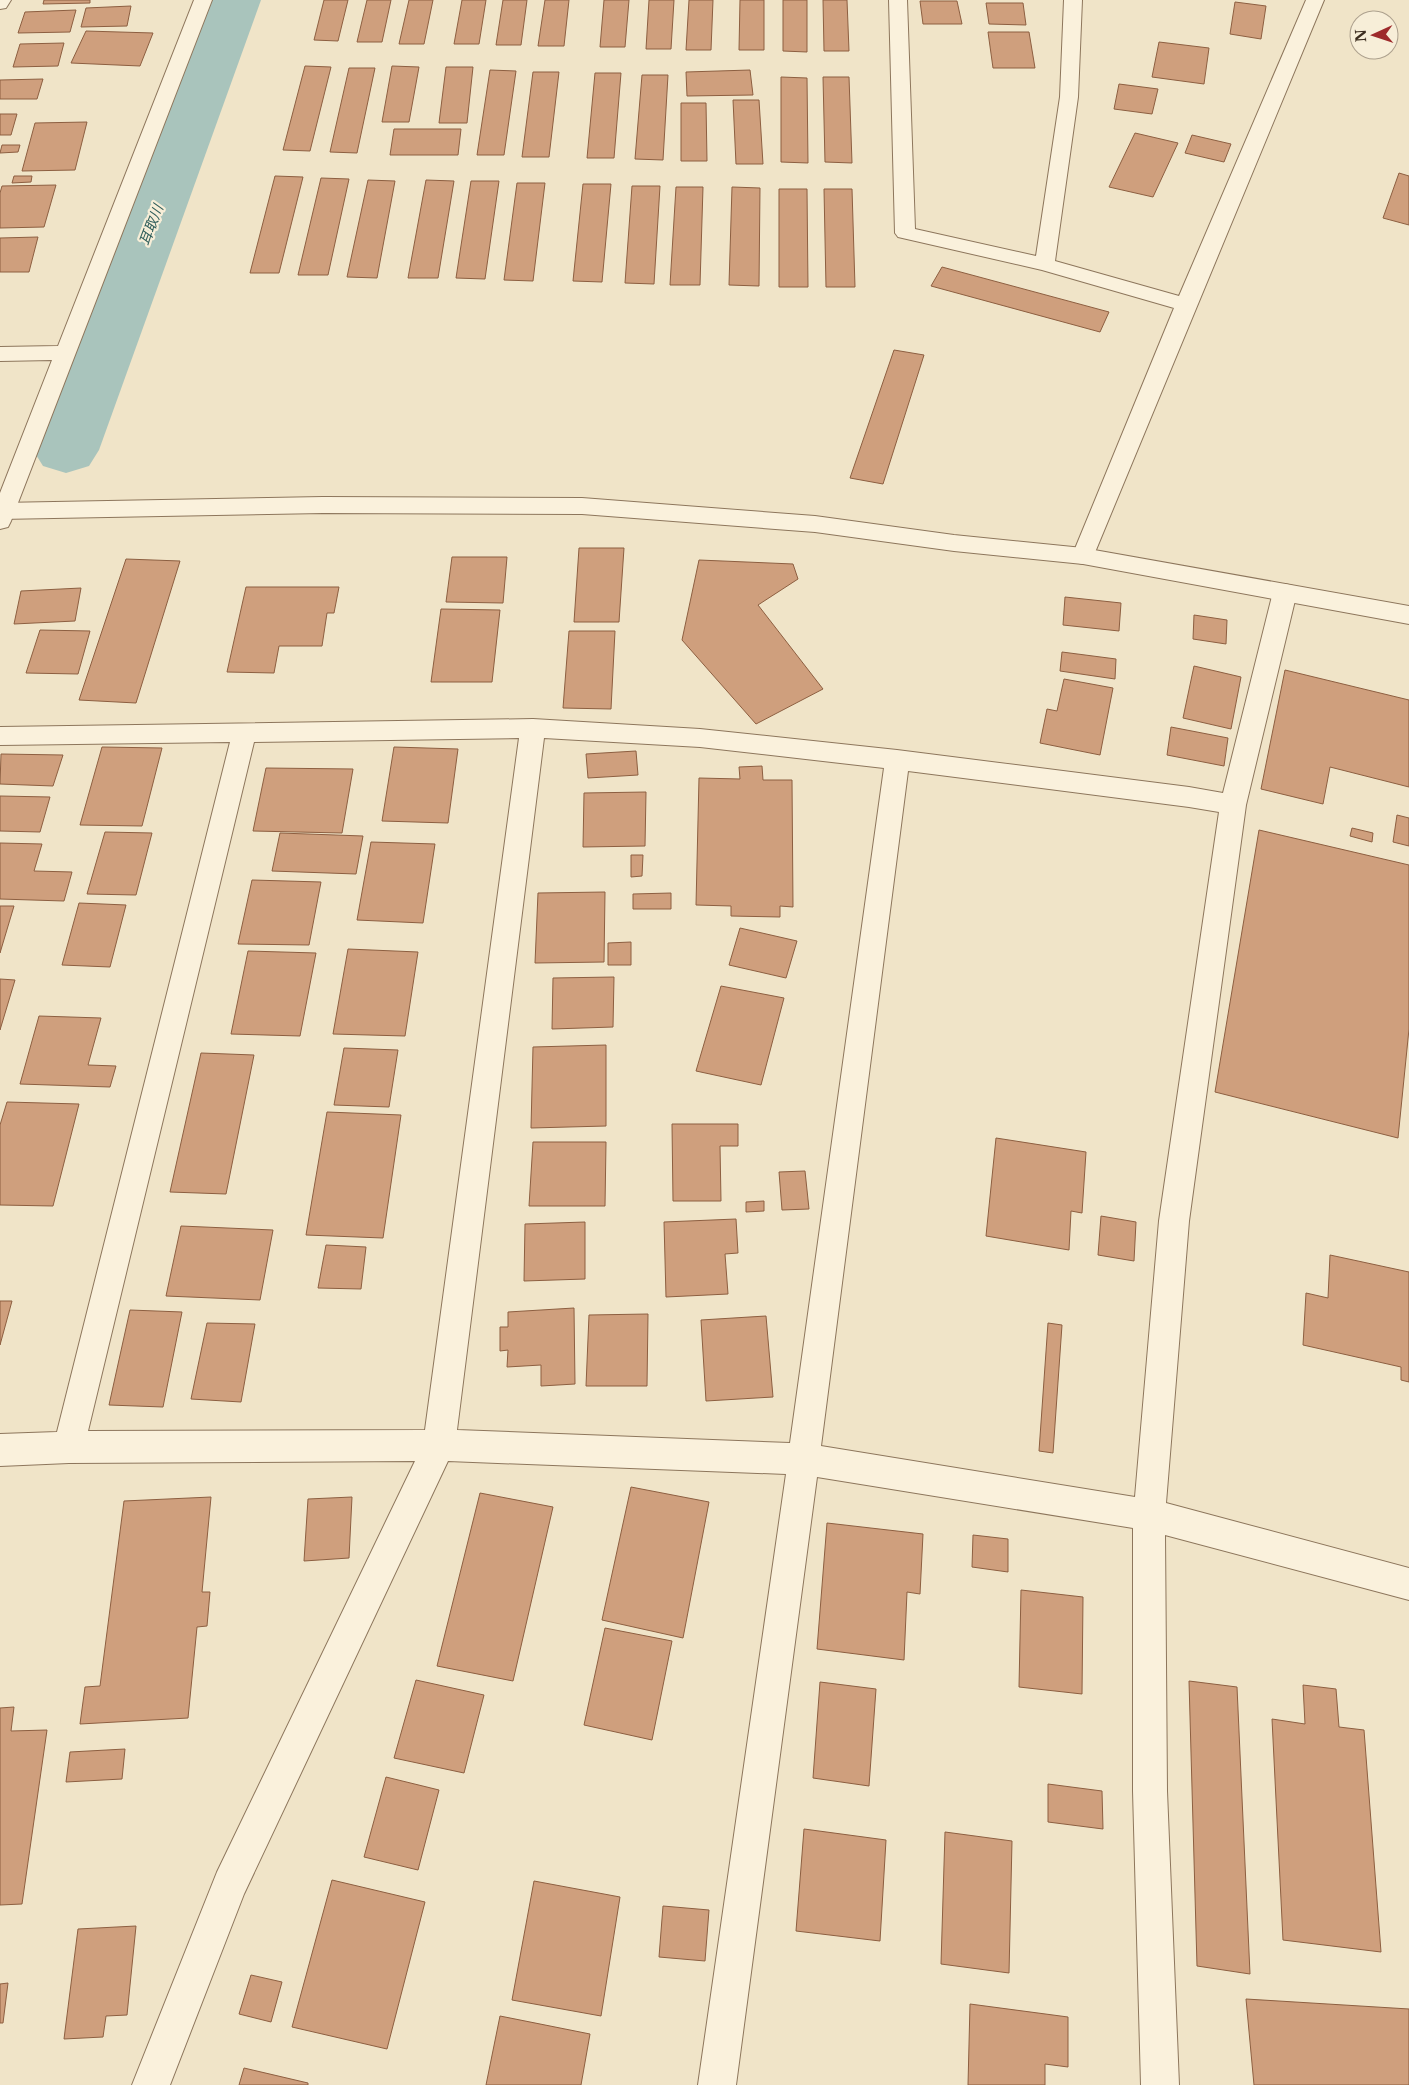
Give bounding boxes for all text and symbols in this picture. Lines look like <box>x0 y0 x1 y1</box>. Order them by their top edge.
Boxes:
north arrow <box>1349 10 1399 60</box>
text: N <box>1352 29 1370 43</box>
water label: 耳取川 <box>135 200 168 248</box>

